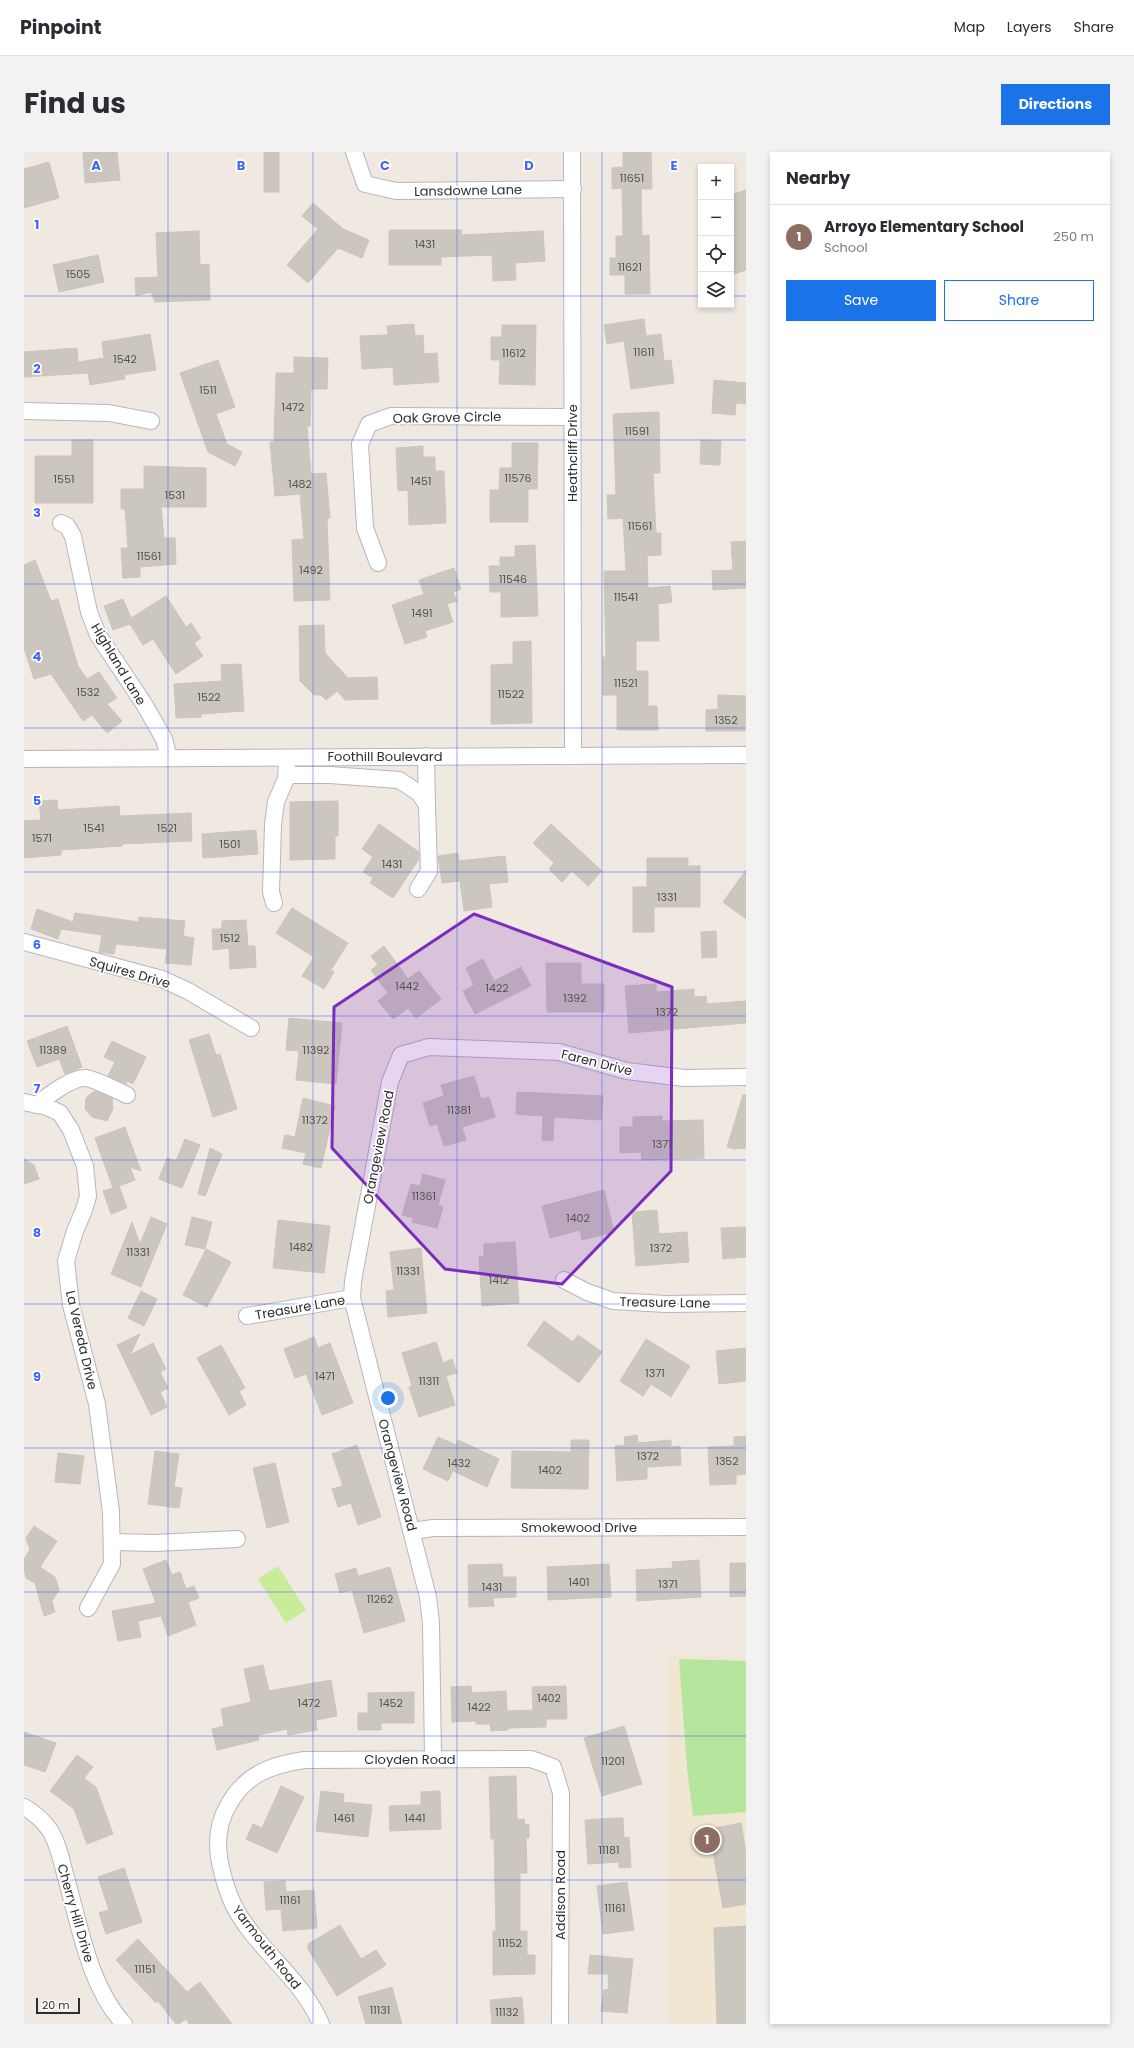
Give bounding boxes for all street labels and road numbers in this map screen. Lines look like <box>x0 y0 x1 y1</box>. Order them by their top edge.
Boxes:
street label: Lansdowne Lane <box>414 180 522 201</box>
street label: Heathcliff Drive <box>563 404 582 502</box>
street label: Oak Grove Circle <box>393 407 501 428</box>
street label: Highland Lane <box>87 620 151 709</box>
street label: Foothill Boulevard <box>328 747 442 766</box>
street label: Squires Drive <box>87 952 173 993</box>
street label: Faren Drive <box>559 1044 634 1080</box>
street label: Orangeview Road <box>358 1089 399 1206</box>
street label: La Vereda Drive <box>61 1289 102 1392</box>
street label: Treasure Lane <box>254 1290 347 1325</box>
street label: Treasure Lane <box>619 1292 711 1313</box>
street label: Orangeview Road <box>373 1417 422 1533</box>
street label: Smokewood Drive <box>521 1518 637 1537</box>
street label: Cloyden Road <box>364 1750 456 1769</box>
street label: Addison Road <box>551 1850 570 1940</box>
street label: Cherry Hill Drive <box>52 1862 99 1965</box>
street label: Yarmouth Road <box>228 1901 305 1993</box>

